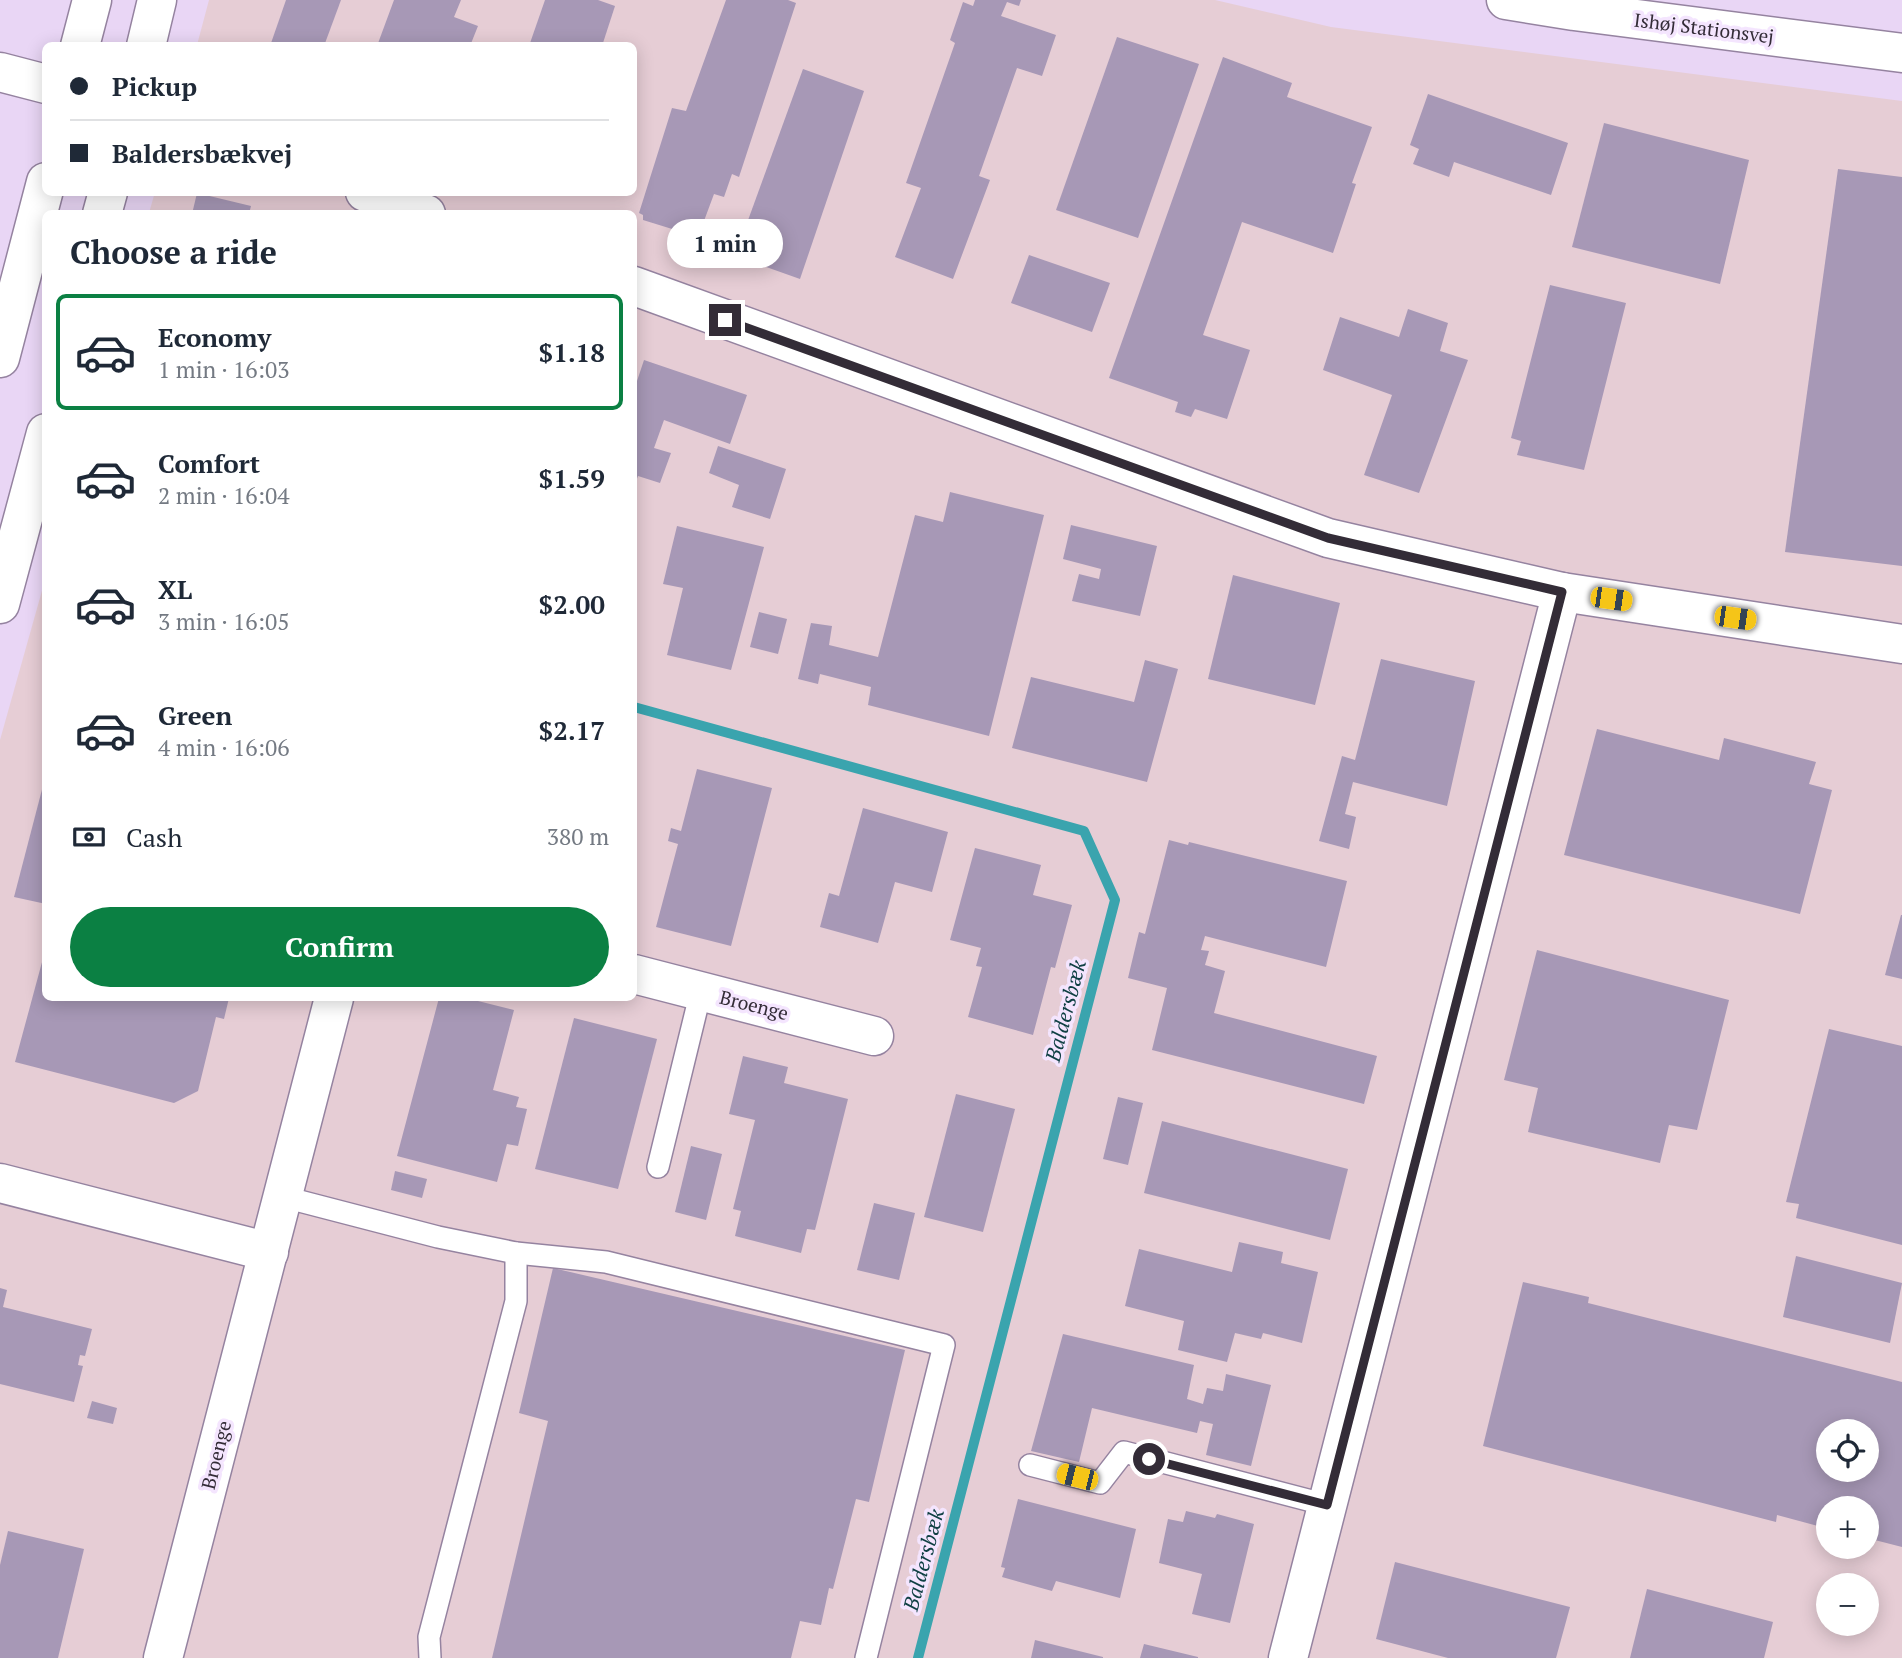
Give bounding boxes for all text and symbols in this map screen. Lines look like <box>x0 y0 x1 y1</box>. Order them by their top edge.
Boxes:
street label: Ishøj Stationsvej <box>1633 7 1775 48</box>
text: Pickup <box>112 69 197 103</box>
text: Baldersbækvej <box>112 136 292 170</box>
callout: 1 min <box>667 218 783 268</box>
text: 1 min <box>694 228 756 259</box>
text: Choose a ride <box>70 231 277 273</box>
route end <box>709 304 741 336</box>
text: Economy <box>158 320 271 354</box>
icon: car <box>74 321 137 384</box>
text: $1.18 <box>539 335 605 369</box>
text: 1 min · 16:03 <box>158 354 290 385</box>
text: Comfort <box>158 446 260 480</box>
icon: car <box>74 447 137 510</box>
text: $1.59 <box>539 461 605 495</box>
text: 2 min · 16:04 <box>158 480 290 511</box>
text: XL <box>158 572 192 606</box>
icon: car <box>74 573 137 636</box>
car <box>1589 586 1634 612</box>
text: $2.00 <box>539 587 605 621</box>
car <box>1713 605 1758 631</box>
text: 3 min · 16:05 <box>158 606 290 637</box>
text: Green <box>158 698 232 732</box>
icon: car <box>74 699 137 762</box>
text: $2.17 <box>539 713 605 747</box>
text: 4 min · 16:06 <box>158 732 290 763</box>
icon: cash <box>70 818 108 856</box>
text: Cash <box>126 820 182 854</box>
text: 380 m <box>547 821 609 852</box>
button: Confirm <box>70 907 609 987</box>
water label: Baldersbæk <box>1038 956 1092 1066</box>
street label: Broenge <box>717 984 791 1025</box>
street label: Broenge <box>195 1418 236 1492</box>
map controls <box>1816 1419 1879 1636</box>
button: locate <box>1816 1419 1879 1482</box>
route start <box>1133 1443 1165 1475</box>
car <box>1055 1462 1100 1492</box>
button: + <box>1816 1496 1879 1559</box>
water label: Baldersbæk <box>896 1505 950 1615</box>
button: − <box>1816 1573 1879 1636</box>

